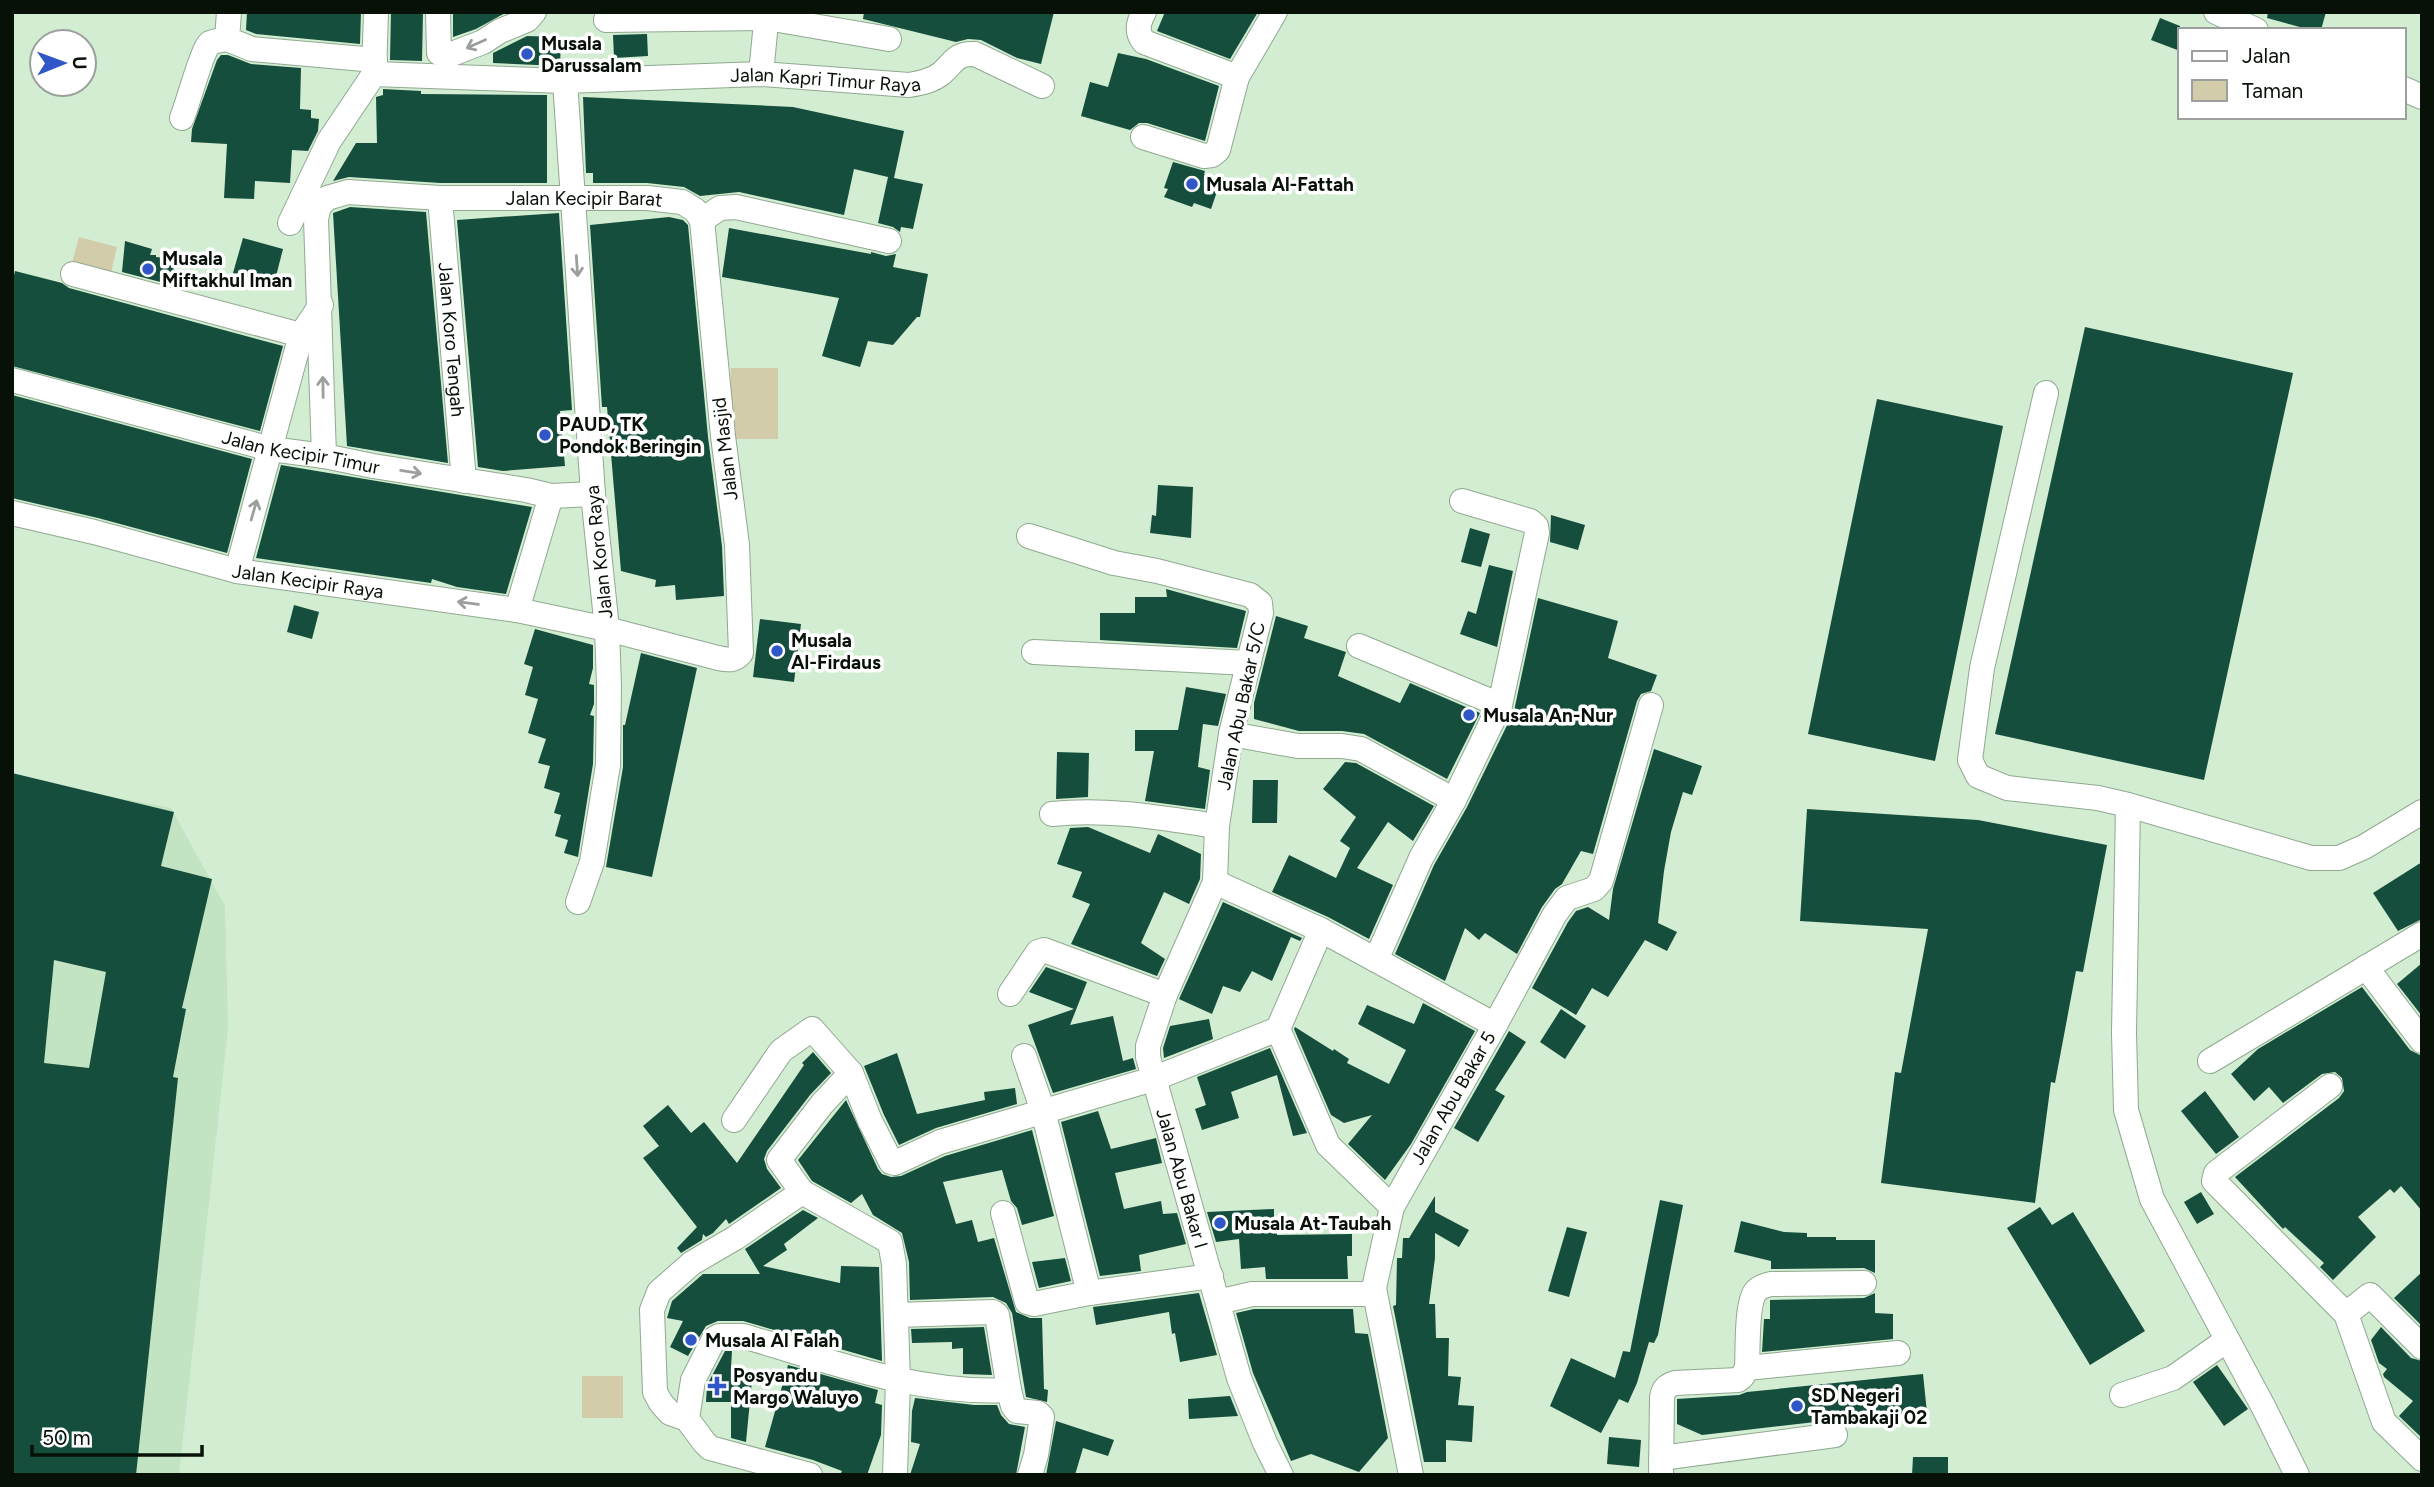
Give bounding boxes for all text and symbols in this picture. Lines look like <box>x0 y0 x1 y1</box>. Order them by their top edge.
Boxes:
north arrow <box>28 28 98 98</box>
legend <box>2178 28 2406 119</box>
place label: Musala Darussalam <box>541 32 642 77</box>
one-way arrow <box>465 38 487 51</box>
text: Jalan <box>2242 43 2291 68</box>
marker: Musala Darussalam <box>519 46 535 62</box>
text: U <box>68 56 91 70</box>
street label: Jalan Kapri Timur Raya <box>730 62 922 97</box>
text: Taman <box>2242 78 2303 103</box>
place label: Musala Al-Fattah <box>1206 173 1354 196</box>
marker: Musala Al-Fattah <box>1184 176 1200 192</box>
street label: Jalan Kecipir Barat <box>506 186 664 211</box>
place label: Musala Miftakhul Iman <box>162 247 292 292</box>
one-way arrow <box>571 254 584 277</box>
marker: Musala Miftakhul Iman <box>140 261 156 277</box>
street label: Jalan Koro Tengah <box>434 261 470 418</box>
one-way arrow <box>316 376 329 399</box>
street label: Jalan Masjid <box>707 396 743 502</box>
place label: PAUD, TK Pondok Beringin <box>559 413 702 458</box>
street label: Jalan Kecipir Timur <box>220 425 382 478</box>
marker: PAUD, TK Pondok Beringin <box>537 427 553 443</box>
one-way arrow <box>399 466 422 479</box>
street label: Jalan Koro Raya <box>581 484 617 620</box>
one-way arrow <box>248 500 261 522</box>
street label: Jalan Kecipir Raya <box>231 559 385 603</box>
one-way arrow <box>457 596 480 609</box>
street label: Jalan Abu Bakar 5/C <box>1212 620 1270 792</box>
place label: Musala Al-Firdaus <box>791 629 881 674</box>
marker: Musala Al-Firdaus <box>769 643 785 659</box>
place label: Musala An-Nur <box>1483 704 1613 727</box>
marker: Musala An-Nur <box>1461 707 1477 723</box>
street label: Jalan Abu Bakar 5 <box>1406 1027 1500 1169</box>
street label: Jalan Abu Bakar I <box>1152 1106 1213 1251</box>
place label: Musala At-Taubah <box>1234 1212 1391 1235</box>
marker: Musala At-Taubah <box>1212 1215 1228 1231</box>
place label: Musala Al Falah <box>705 1329 839 1352</box>
marker: Musala Al Falah <box>683 1332 699 1348</box>
place label: Posyandu Margo Waluyo <box>733 1364 859 1409</box>
marker: Posyandu Margo Waluyo <box>707 1376 727 1396</box>
place label: SD Negeri Tambakaji 02 <box>1811 1384 1927 1429</box>
marker: SD Negeri Tambakaji 02 <box>1789 1398 1805 1414</box>
scale bar <box>32 1414 201 1458</box>
text: 50 m <box>42 1425 91 1450</box>

